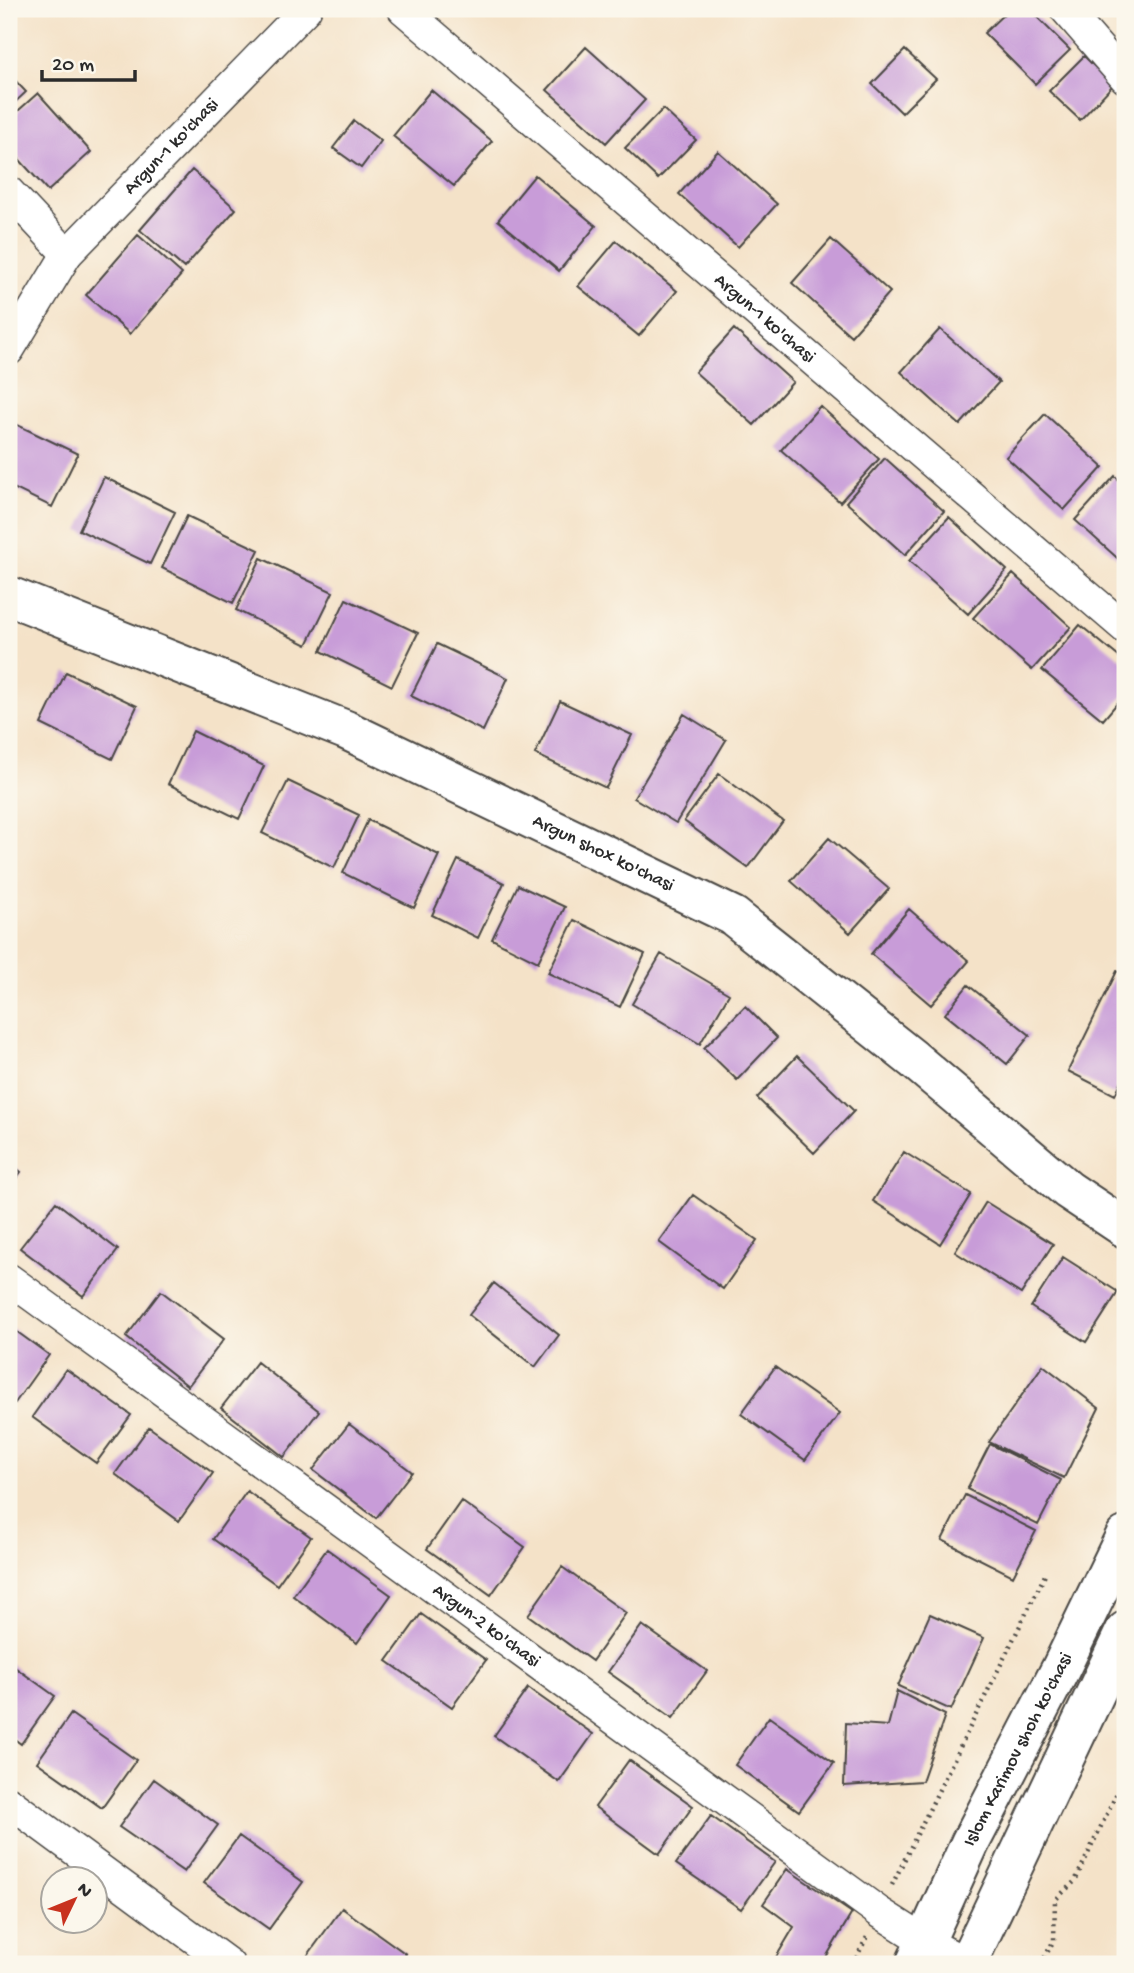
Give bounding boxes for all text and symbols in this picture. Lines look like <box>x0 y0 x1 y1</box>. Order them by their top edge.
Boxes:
scale bar <box>42 38 135 82</box>
text: 20 m <box>52 54 94 79</box>
street label: Argun-1 ko'chasi <box>119 93 224 200</box>
street label: Argun-1 ko'chasi <box>709 269 820 369</box>
street label: Argun shox ko'chasi <box>529 810 678 897</box>
street label: Argun-2 ko'chasi <box>428 1579 545 1673</box>
street label: Islom Karimov shoh ko'chasi <box>958 1649 1078 1850</box>
north arrow <box>38 1864 108 1934</box>
text: N <box>71 1878 97 1903</box>

